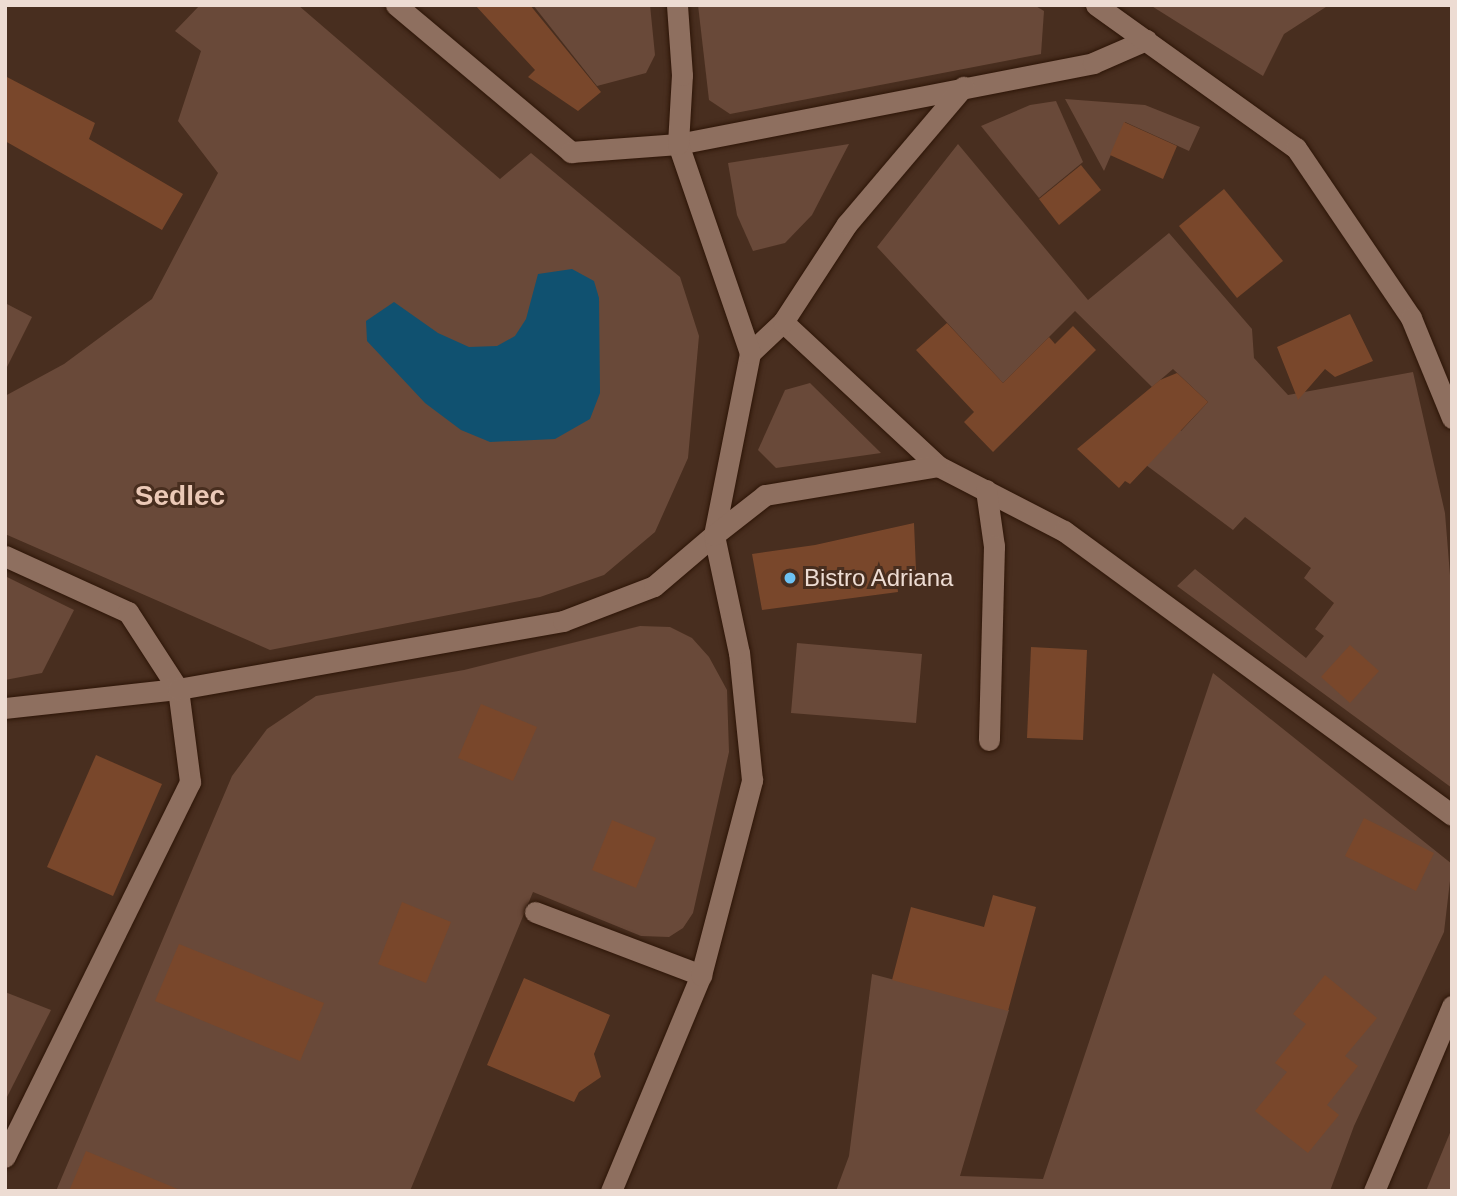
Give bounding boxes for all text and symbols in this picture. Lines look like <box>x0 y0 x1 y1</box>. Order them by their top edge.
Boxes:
district label: Sedlec <box>135 479 225 513</box>
place label: Bistro Adriana <box>804 564 955 592</box>
marker: Bistro Adriana <box>782 570 798 586</box>

